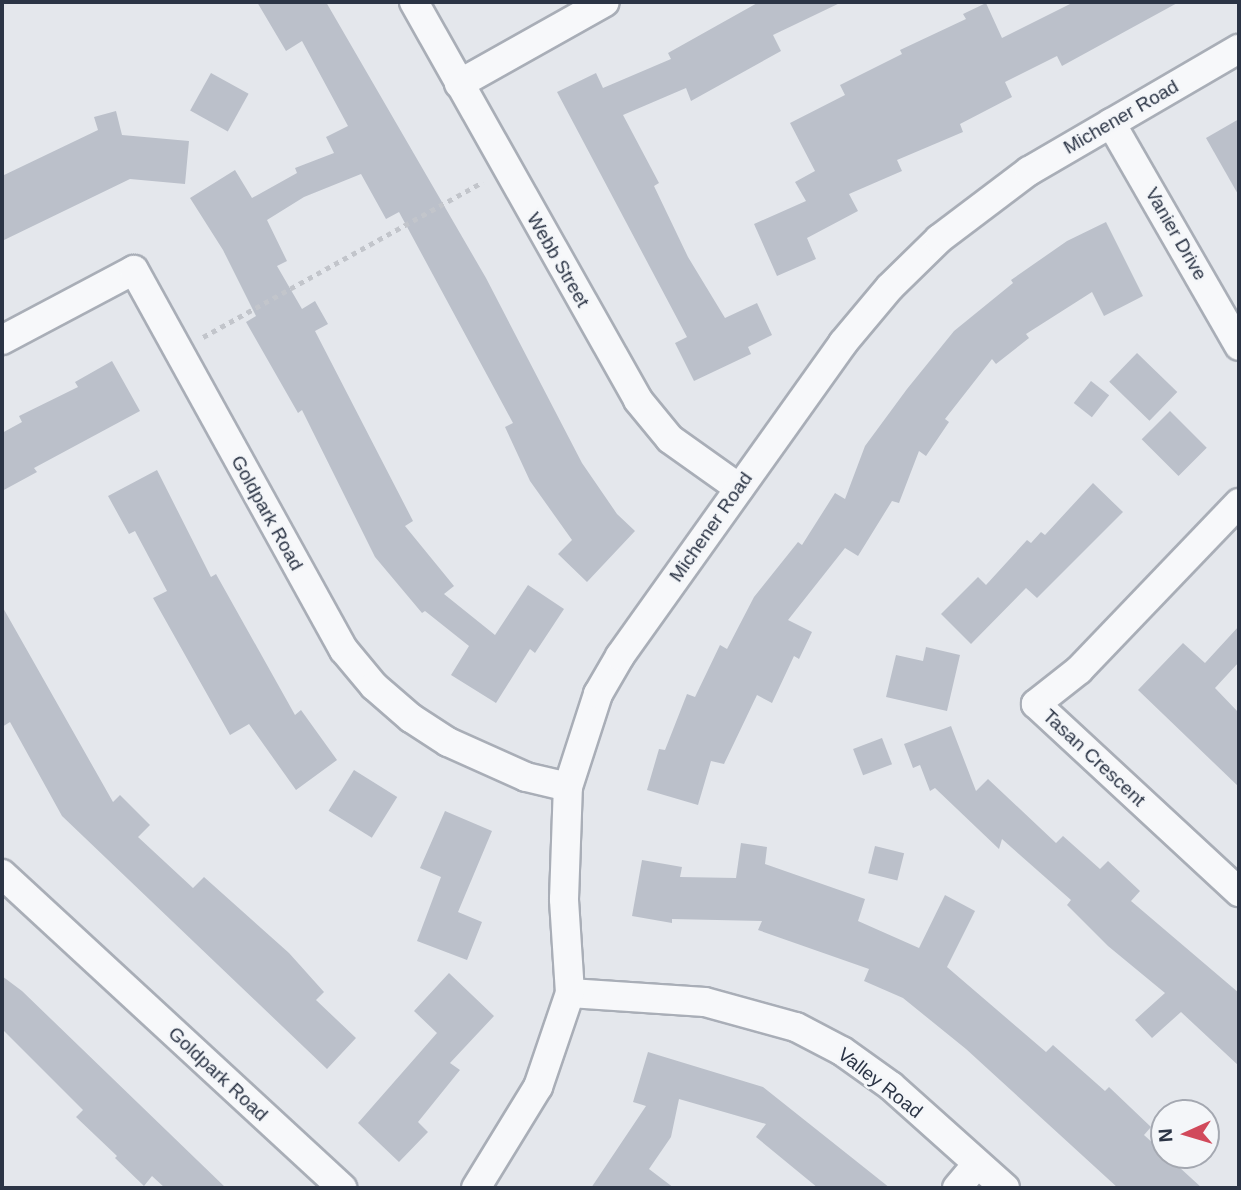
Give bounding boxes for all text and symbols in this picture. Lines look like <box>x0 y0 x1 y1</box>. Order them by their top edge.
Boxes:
street label: Michener Road <box>1060 75 1182 159</box>
street label: Vanier Drive <box>1140 184 1212 284</box>
street label: Webb Street <box>522 209 594 311</box>
street label: Goldpark Road <box>226 452 308 574</box>
street label: Michener Road <box>665 468 757 586</box>
street label: Tasan Crescent <box>1038 705 1150 811</box>
street label: Goldpark Road <box>163 1022 273 1126</box>
street label: Valley Road <box>833 1043 927 1123</box>
north arrow <box>1150 1099 1220 1169</box>
text: N <box>1155 1128 1177 1143</box>

